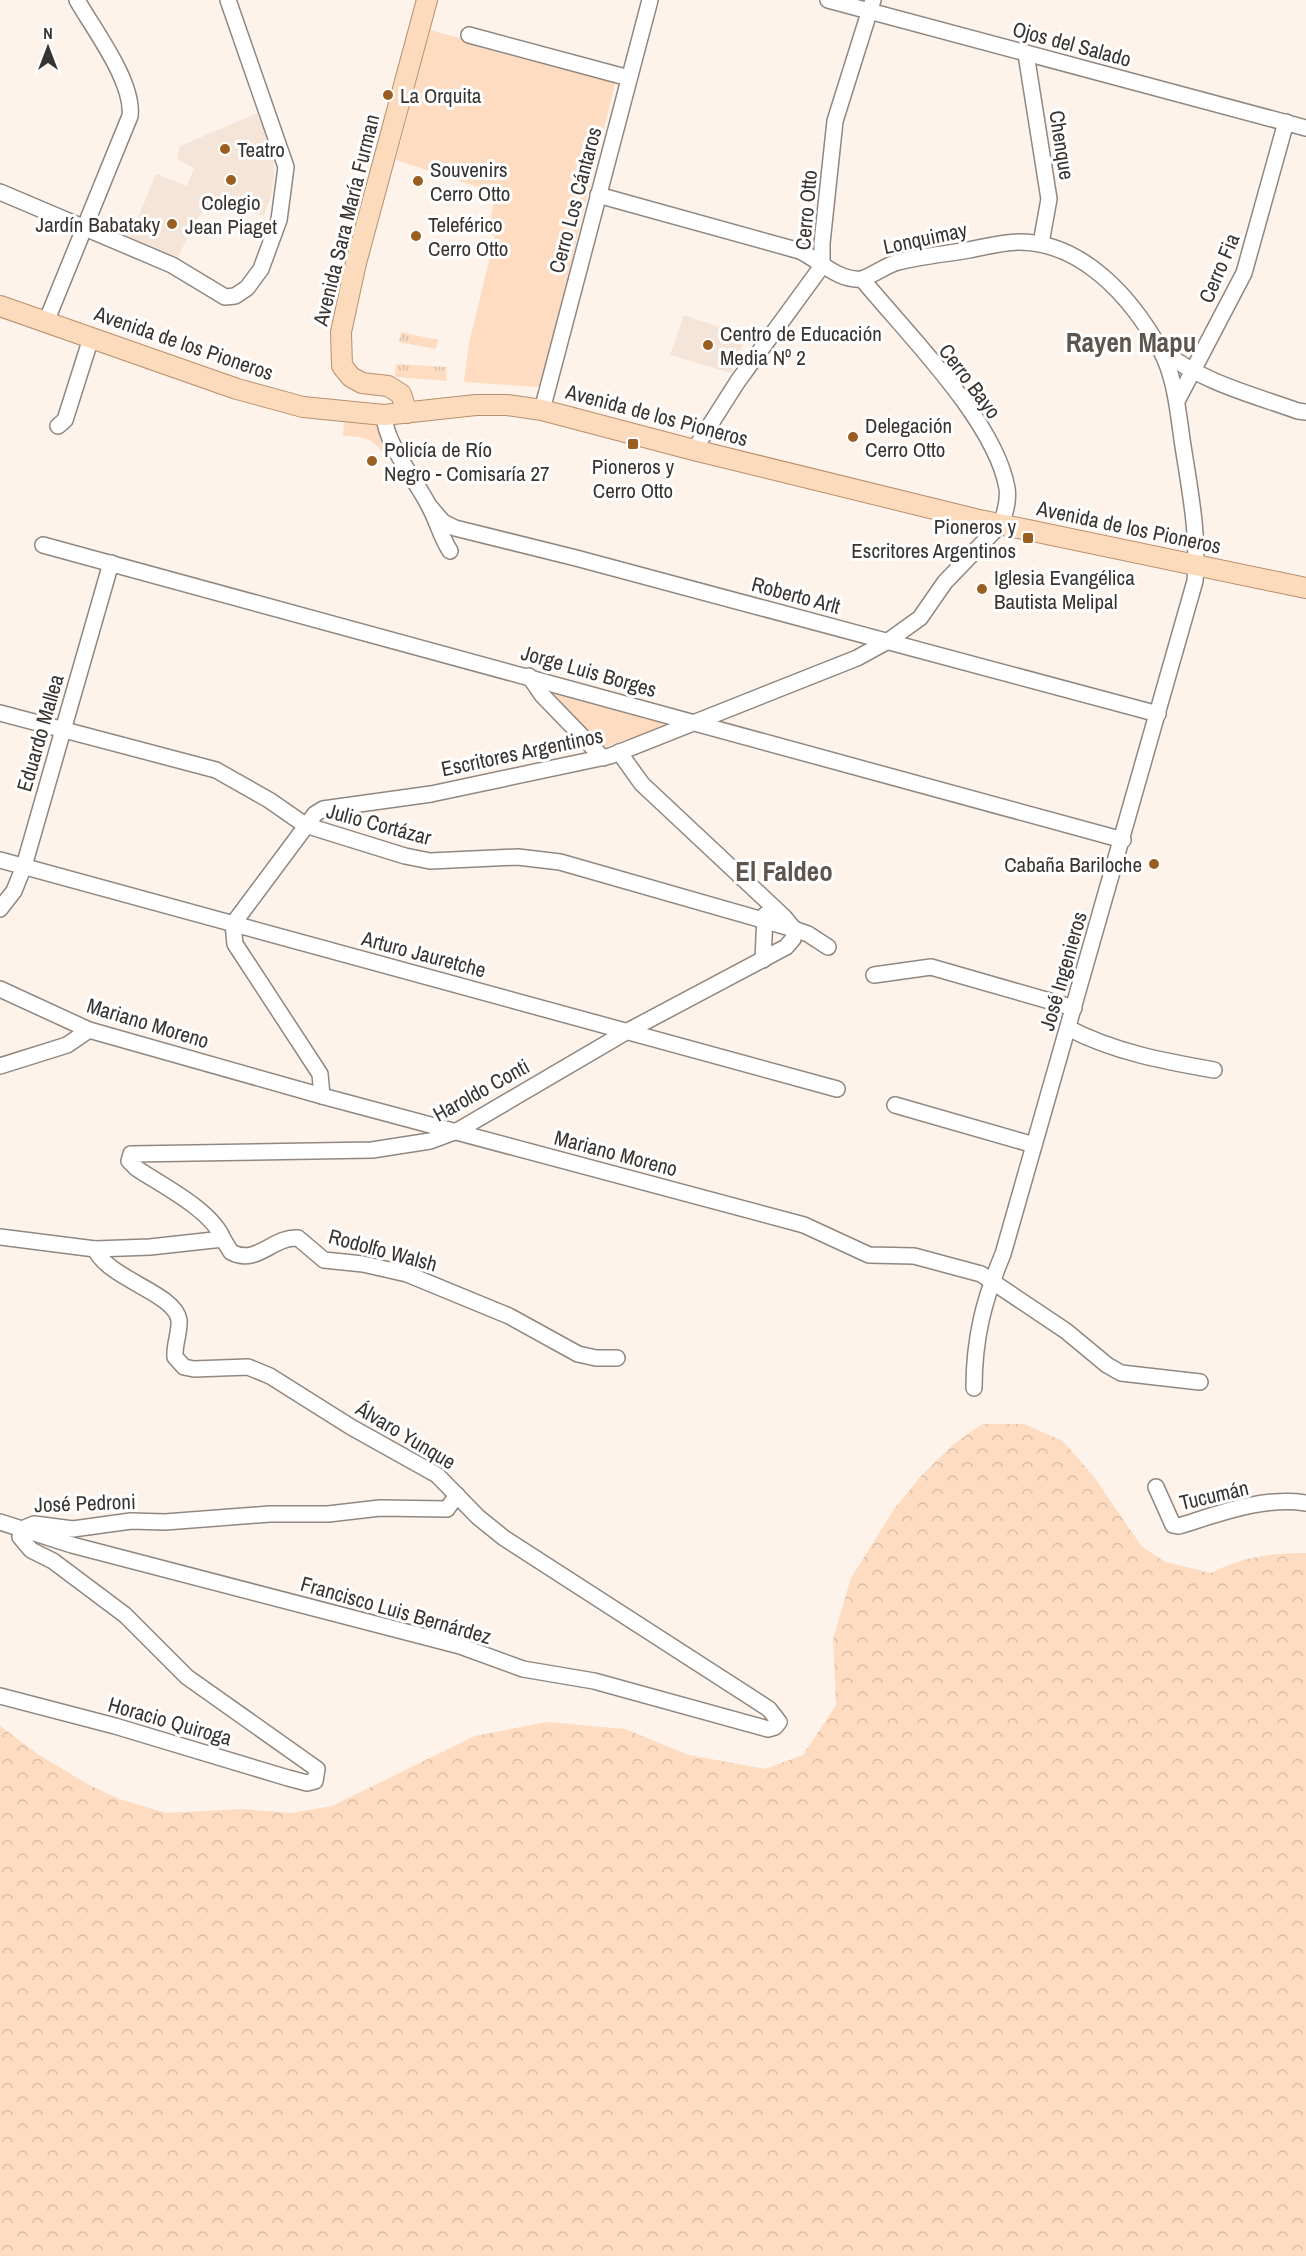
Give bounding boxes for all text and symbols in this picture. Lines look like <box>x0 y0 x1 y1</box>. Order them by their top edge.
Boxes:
street label: Ojos del Salado <box>1010 14 1134 74</box>
north arrow <box>18 18 78 78</box>
text: N <box>43 22 53 44</box>
place label: La Orquita <box>400 81 482 110</box>
marker: La Orquita <box>381 88 395 102</box>
street label: Chenque <box>1042 108 1082 182</box>
street label: Avenida Sara María Furman <box>305 111 386 330</box>
street label: Cerro Los Cántaros <box>542 124 608 276</box>
place label: Teatro <box>237 135 285 164</box>
marker: Teatro <box>218 142 232 156</box>
place label: Souvenirs Cerro Otto <box>430 155 510 208</box>
street label: Cerro Otto <box>788 169 824 251</box>
marker: Colegio Jean Piaget <box>224 173 238 187</box>
marker: Souvenirs Cerro Otto <box>411 174 425 188</box>
place label: Colegio Jean Piaget <box>185 188 277 241</box>
place label: Jardín Babataky <box>36 210 160 239</box>
place label: Teleférico Cerro Otto <box>428 210 508 263</box>
street label: Lonquimay <box>880 215 970 261</box>
marker: Jardín Babataky <box>165 217 179 231</box>
street label: Cerro Fia <box>1191 228 1247 307</box>
marker: Teleférico Cerro Otto <box>409 229 423 243</box>
street label: Avenida de los Pioneros <box>90 298 277 387</box>
place label: Centro de Educación Media Nº 2 <box>720 319 882 372</box>
district label: Rayen Mapu <box>1066 324 1196 360</box>
street label: Cerro Bayo <box>932 337 1008 425</box>
marker: Centro de Educación Media Nº 2 <box>701 338 715 352</box>
street label: Avenida de los Pioneros <box>562 376 751 453</box>
place label: Delegación Cerro Otto <box>865 411 952 464</box>
marker: Delegación Cerro Otto <box>846 430 860 444</box>
place label: Policía de Río Negro - Comisaría 27 <box>384 435 550 488</box>
marker: Pioneros y Cerro Otto <box>626 437 640 451</box>
place label: Pioneros y Cerro Otto <box>592 452 675 505</box>
marker: Policía de Río Negro - Comisaría 27 <box>365 454 379 468</box>
street label: Avenida de los Pioneros <box>1033 493 1224 561</box>
place label: Pioneros y Escritores Argentinos <box>851 512 1016 565</box>
marker: Pioneros y Escritores Argentinos <box>1021 531 1035 545</box>
place label: Iglesia Evangélica Bautista Melipal <box>994 563 1135 616</box>
street label: Roberto Arlt <box>748 569 844 621</box>
marker: Iglesia Evangélica Bautista Melipal <box>975 582 989 596</box>
street label: Jorge Luis Borges <box>518 638 660 704</box>
street label: Eduardo Mallea <box>9 671 71 795</box>
street label: Escritores Argentinos <box>438 721 606 783</box>
street label: Julio Cortázar <box>323 796 435 852</box>
place label: Cabaña Bariloche <box>1004 850 1142 879</box>
district label: El Faldeo <box>735 853 833 889</box>
marker: Cabaña Bariloche <box>1147 857 1161 871</box>
street label: José Ingenieros <box>1032 908 1094 1034</box>
street label: Arturo Jauretche <box>358 923 489 984</box>
street label: Mariano Moreno <box>83 991 213 1055</box>
street label: Haroldo Conti <box>428 1052 534 1128</box>
street label: Mariano Moreno <box>551 1123 681 1183</box>
street label: Rodolfo Walsh <box>325 1222 441 1278</box>
street label: Álvaro Yunque <box>350 1393 461 1476</box>
street label: Tucumán <box>1176 1473 1252 1517</box>
street label: José Pedroni <box>34 1487 136 1519</box>
street label: Francisco Luis Bernárdez <box>297 1569 495 1651</box>
street label: Horacio Quiroga <box>105 1690 236 1753</box>

